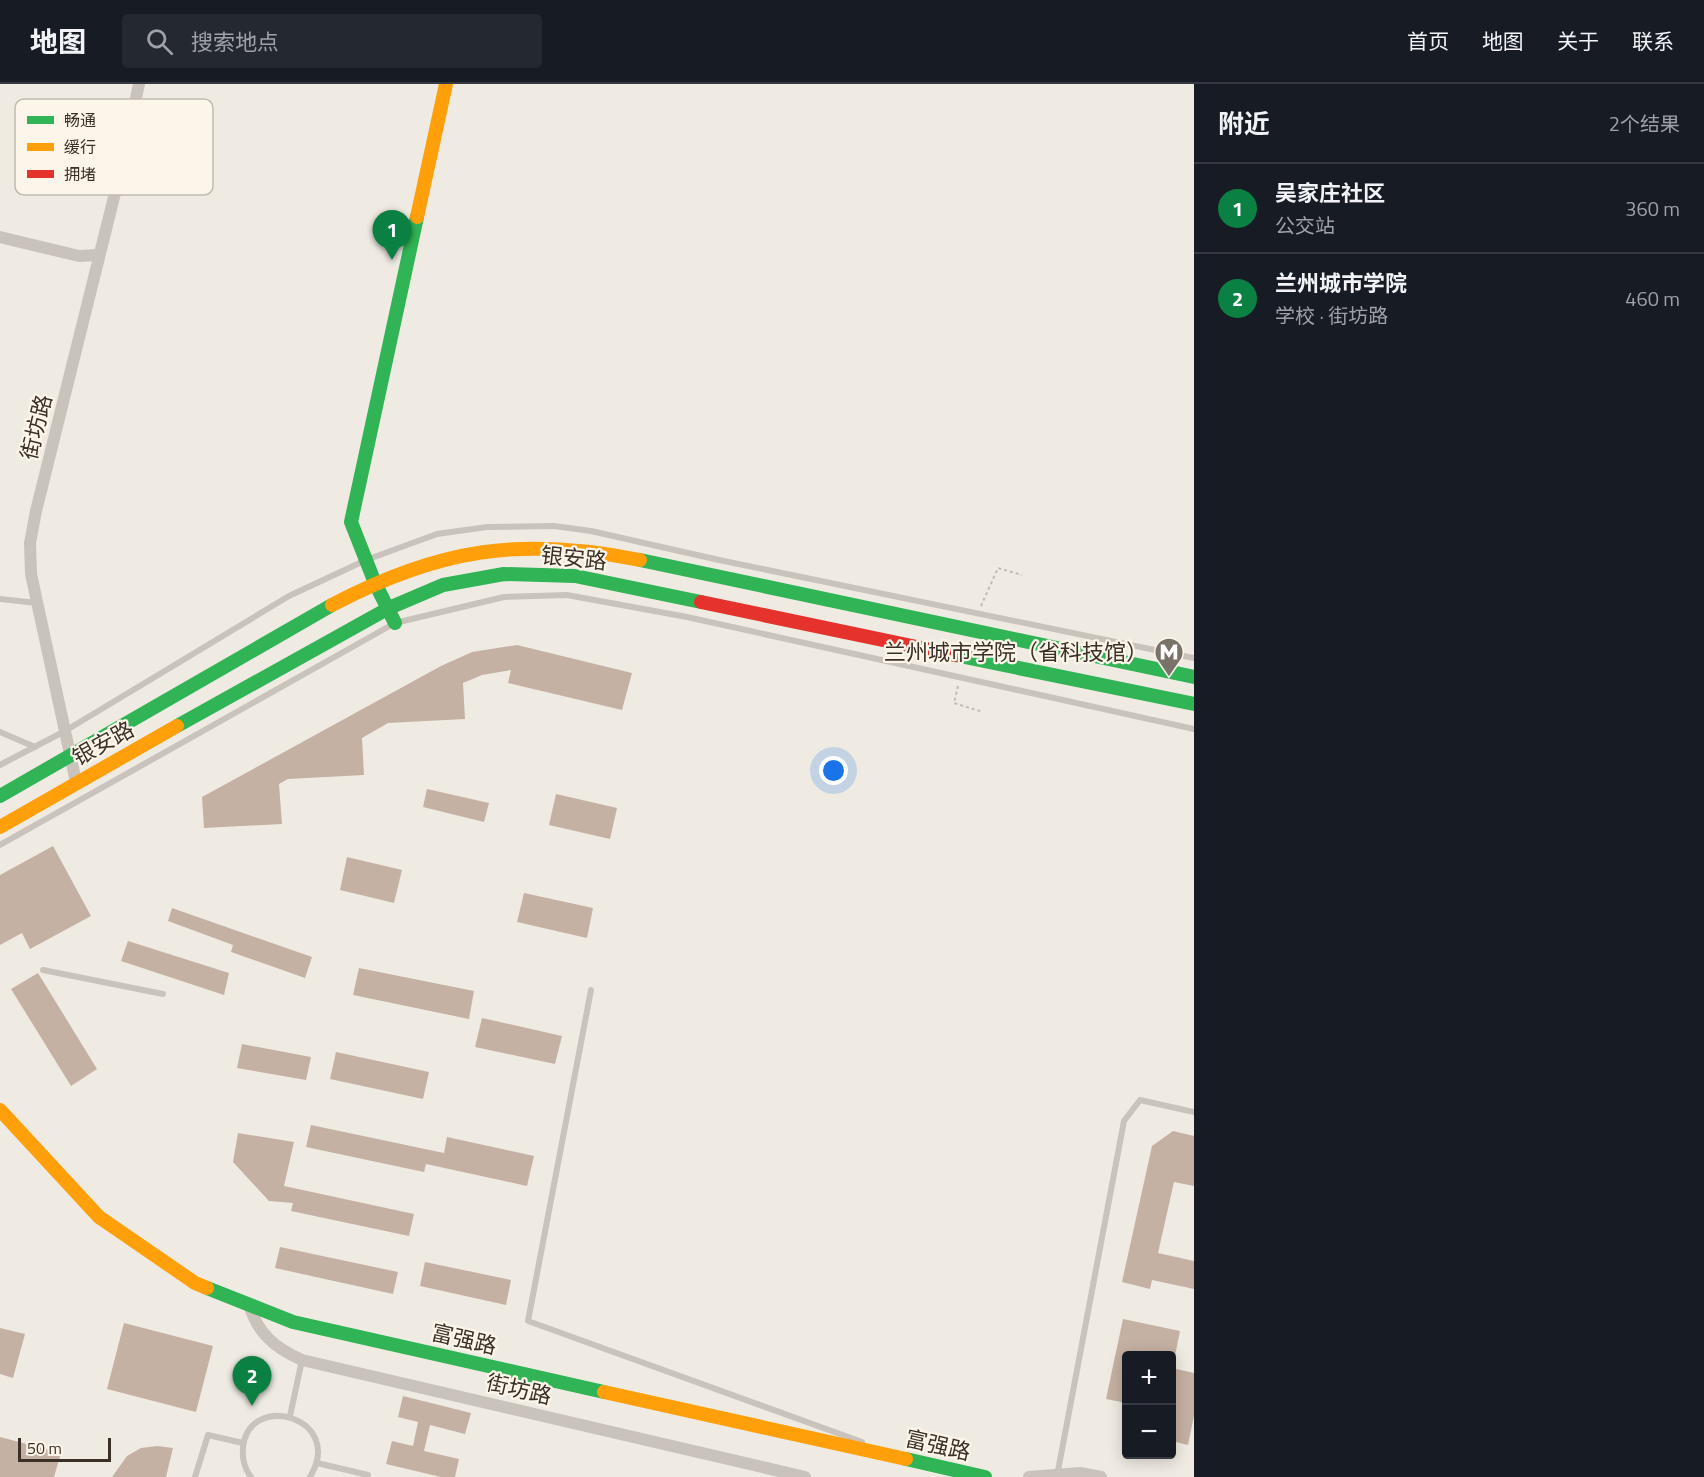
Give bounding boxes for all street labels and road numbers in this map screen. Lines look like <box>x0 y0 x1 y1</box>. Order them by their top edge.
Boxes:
street label: 街坊路 <box>12 391 60 463</box>
street label: 银安路 <box>539 538 609 578</box>
street label: 银安路 <box>66 712 140 774</box>
street label: 富强路 <box>428 1315 500 1363</box>
street label: 街坊路 <box>483 1365 555 1413</box>
street label: 富强路 <box>902 1421 974 1469</box>

